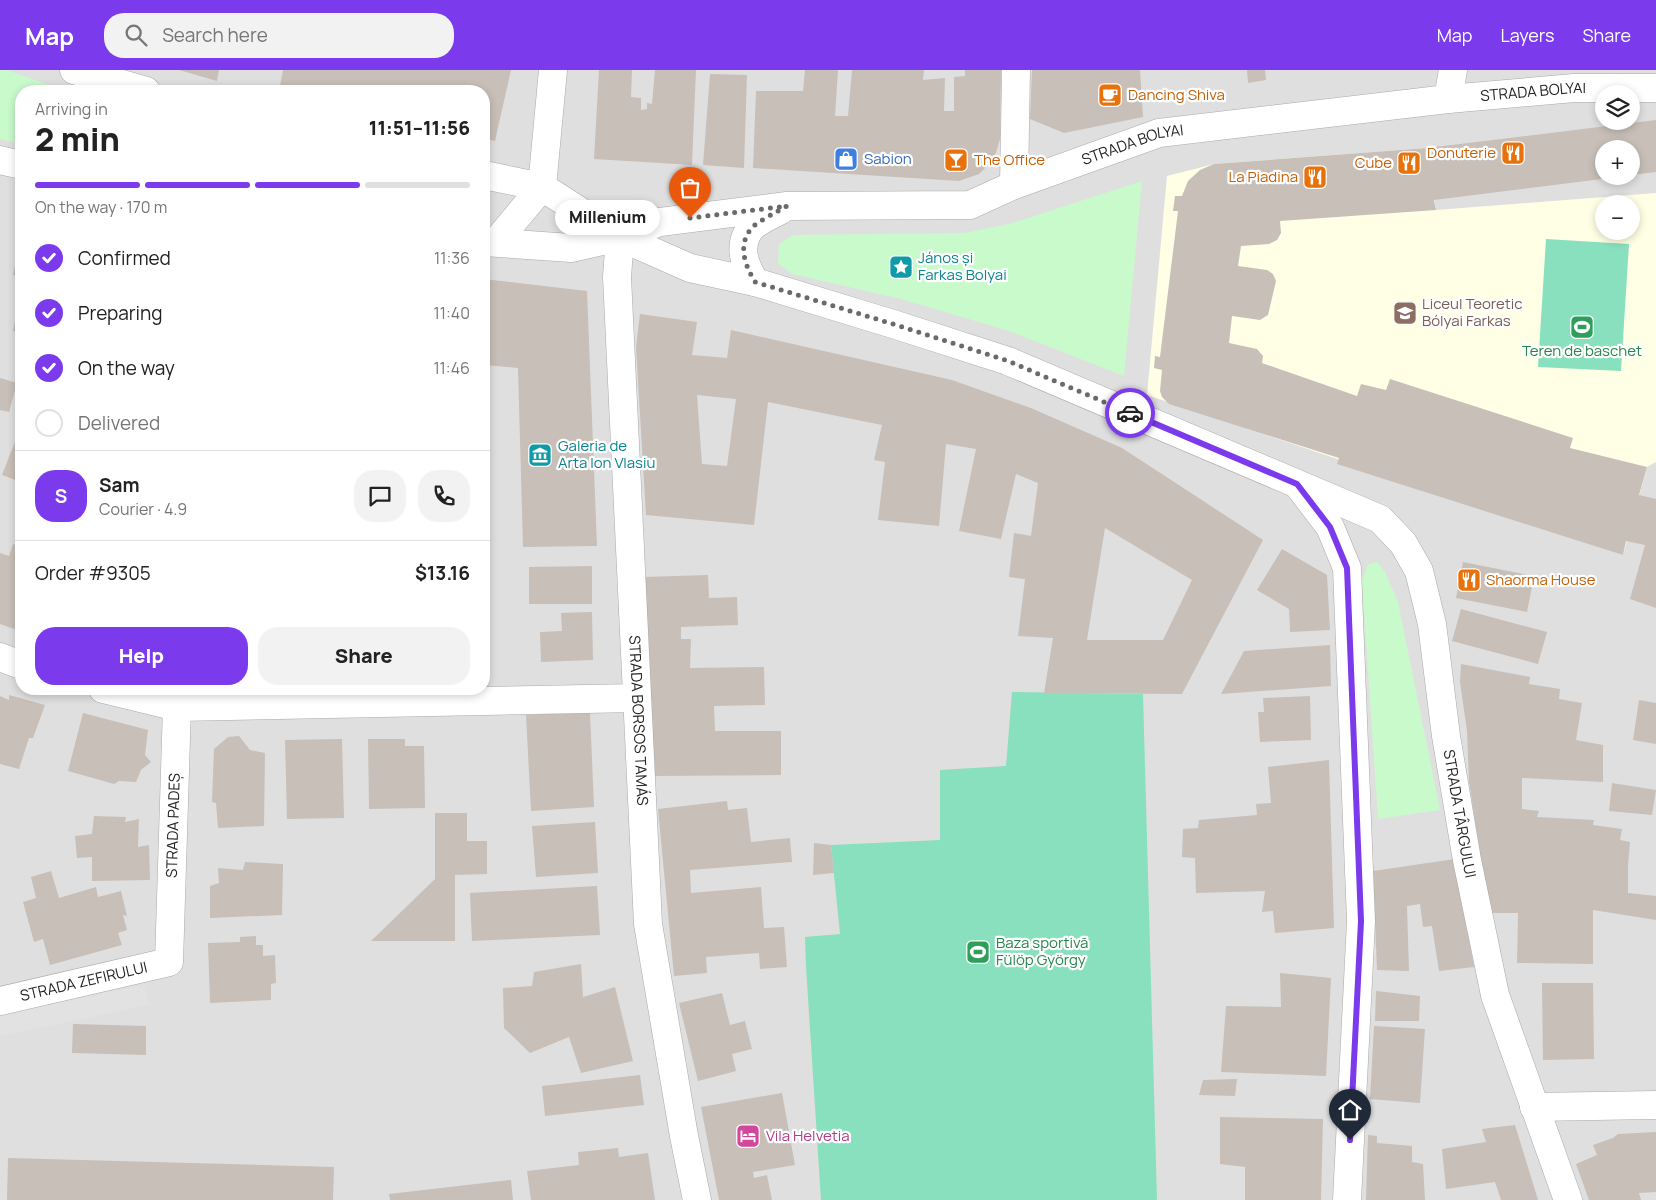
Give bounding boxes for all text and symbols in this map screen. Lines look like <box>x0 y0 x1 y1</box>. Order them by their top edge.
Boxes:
search box <box>104 13 454 58</box>
text: Map <box>25 19 74 52</box>
icon: search <box>122 21 150 49</box>
text: Search here <box>162 22 268 48</box>
text: Map <box>1437 23 1472 47</box>
text: Layers <box>1500 23 1554 47</box>
text: Share <box>1582 23 1631 47</box>
street label: STRADA BOLYAI <box>1479 77 1586 106</box>
cafe icon: Dancing Shiva <box>1097 82 1123 108</box>
place label: Dancing Shiva <box>1128 84 1225 105</box>
map controls <box>1595 85 1640 240</box>
button: layers <box>1595 85 1640 130</box>
text: Arriving in <box>35 98 108 120</box>
text: 11:51–11:56 <box>369 115 470 141</box>
text: 2 min <box>35 117 120 161</box>
street label: STRADA BOLYAI <box>1079 119 1184 170</box>
restaurant icon: Donuterie <box>1500 140 1526 166</box>
button: + <box>1595 140 1640 185</box>
place label: Donuterie <box>1427 142 1496 163</box>
shop icon: Sabion <box>833 146 859 172</box>
bar icon: The Office <box>943 147 969 173</box>
place label: Sabion <box>864 148 912 169</box>
place label: The Office <box>974 149 1045 170</box>
restaurant icon: Cube <box>1396 150 1422 176</box>
place label: Cube <box>1355 152 1392 173</box>
restaurant icon: La Piadina <box>1302 164 1328 190</box>
place label: La Piadina <box>1228 166 1298 187</box>
pin <box>669 167 711 218</box>
icon: bag <box>676 174 704 202</box>
button: − <box>1595 195 1640 240</box>
text: On the way · 170 m <box>35 196 167 218</box>
callout: Millenium <box>555 200 660 236</box>
text: Millenium <box>569 206 646 228</box>
icon: check <box>35 244 63 272</box>
text: Confirmed <box>78 245 171 271</box>
text: 11:36 <box>434 247 470 269</box>
place label: János și Farkas Bolyai <box>918 247 1007 285</box>
place icon: János și Farkas Bolyai <box>888 254 914 280</box>
place label: Liceul Teoretic Bólyai Farkas <box>1422 293 1523 331</box>
icon: check <box>35 299 63 327</box>
text: Preparing <box>78 300 163 326</box>
school or university icon: Liceul Teoretic Bólyai Farkas <box>1392 300 1418 326</box>
text: 11:40 <box>434 302 470 324</box>
sports icon: Teren de baschet <box>1569 314 1595 340</box>
place label: Teren de baschet <box>1522 340 1642 361</box>
icon: check <box>35 354 63 382</box>
text: On the way <box>78 355 175 381</box>
text: 11:46 <box>433 357 470 379</box>
courier <box>1105 388 1155 438</box>
icon: car <box>1116 399 1144 427</box>
text: Delivered <box>78 410 160 436</box>
place label: Galeria de Arta Ion Vlasiu <box>558 435 655 473</box>
museum icon: Galeria de Arta Ion Vlasiu <box>527 442 553 468</box>
button: chat <box>354 470 406 522</box>
button: phone <box>418 470 470 522</box>
text: Sam <box>99 472 140 498</box>
text: S <box>55 483 67 509</box>
text: Courier · 4.9 <box>99 498 187 520</box>
text: Order #9305 <box>35 560 151 586</box>
text: $13.16 <box>415 560 470 586</box>
restaurant icon: Shaorma House <box>1456 567 1482 593</box>
place label: Shaorma House <box>1486 569 1596 590</box>
button: Help <box>35 627 248 685</box>
button: Share <box>258 627 470 685</box>
street label: STRADA BORSOS TAMÁS <box>624 635 653 806</box>
street label: STRADA TÂRGULUI <box>1438 748 1481 880</box>
street label: STRADA PADEȘ <box>161 773 185 878</box>
place label: Baza sportivă Fülöp György <box>996 932 1088 970</box>
sports icon: Baza sportivă Fülöp György <box>965 939 991 965</box>
street label: STRADA ZEFIRULUI <box>18 956 149 1006</box>
pin <box>1329 1089 1371 1140</box>
icon: home <box>1336 1096 1364 1124</box>
hotel icon: Vila Helvetia <box>735 1123 761 1149</box>
place label: Vila Helvetia <box>766 1125 850 1146</box>

